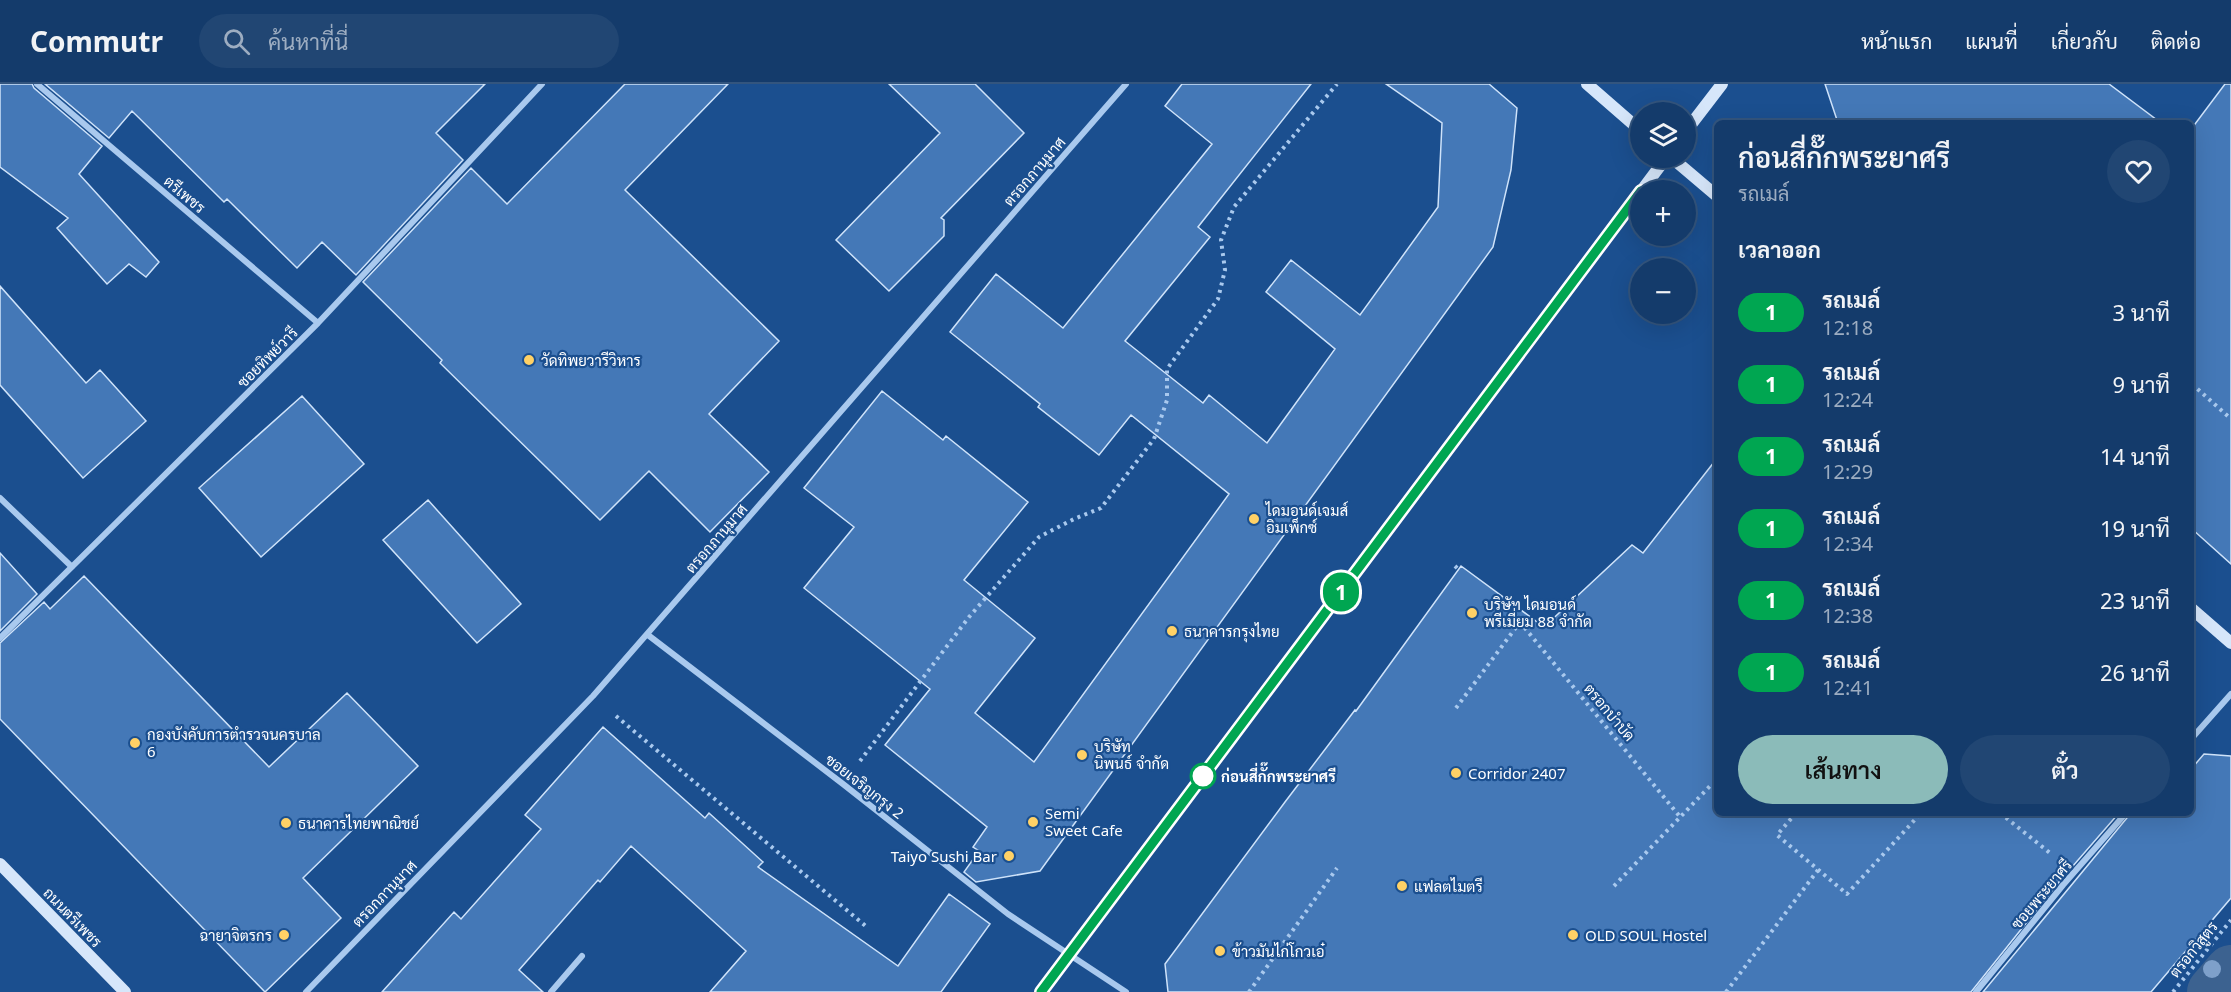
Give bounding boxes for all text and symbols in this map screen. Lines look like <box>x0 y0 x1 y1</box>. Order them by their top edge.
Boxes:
search box <box>199 14 619 68</box>
text: Commutr <box>30 22 163 60</box>
icon: search <box>220 25 253 58</box>
text: ค้นหาที่นี่ <box>268 26 348 56</box>
text: หน้าแรก <box>1861 27 1932 55</box>
text: แผนที่ <box>1965 27 2018 55</box>
text: เกี่ยวกับ <box>2051 27 2118 55</box>
text: ติดต่อ <box>2151 27 2201 55</box>
map controls <box>1630 102 1696 324</box>
button: layers <box>1630 102 1696 168</box>
street label: ตรอกภานุมาศ <box>998 132 1071 211</box>
text: ก่อนสี่กั๊กพระยาศรี <box>1738 138 1950 176</box>
button: heart <box>2107 140 2170 203</box>
street label: ตรีเพชร <box>160 171 210 217</box>
button: + <box>1630 180 1696 246</box>
text: รถเมล์ <box>1738 180 1789 207</box>
text: เวลาออก <box>1738 234 1821 264</box>
button: − <box>1630 258 1696 324</box>
text: รถเมล์ <box>1822 284 1880 314</box>
text: 3 นาที <box>2113 297 2170 327</box>
text: 1 <box>1765 298 1777 326</box>
text: 12:18 <box>1822 314 1873 341</box>
street label: ซอยทิพย์วารี <box>232 322 302 392</box>
place label: วัดทิพยวารีวิหาร <box>541 350 641 370</box>
marker: วัดทิพยวารีวิหาร <box>522 353 536 367</box>
text: รถเมล์ <box>1822 356 1880 386</box>
text: 9 นาที <box>2113 369 2170 399</box>
text: 1 <box>1765 370 1777 398</box>
text: 12:24 <box>1822 386 1873 413</box>
text: รถเมล์ <box>1822 428 1880 458</box>
text: 14 นาที <box>2100 441 2170 471</box>
text: 1 <box>1765 442 1777 470</box>
text: 12:29 <box>1822 458 1873 485</box>
street label: ตรอกภานุมาศ <box>680 499 753 578</box>
place label: ไดมอนด์เจมส์ อิมเพ็กซ์ <box>1265 500 1348 537</box>
text: รถเมล์ <box>1822 500 1880 530</box>
marker: ไดมอนด์เจมส์ อิมเพ็กซ์ <box>1247 512 1261 526</box>
text: 19 นาที <box>2100 513 2170 543</box>
text: 1 <box>1765 514 1777 542</box>
text: 12:34 <box>1822 530 1873 557</box>
line badge: 1 <box>1322 572 1360 612</box>
text: รถเมล์ <box>1822 572 1880 602</box>
text: 1 <box>1335 578 1347 606</box>
text: 23 นาที <box>2100 585 2170 615</box>
text: 1 <box>1765 586 1777 614</box>
place label: บริษัท ไดมอนด์ พรีเมี่ยม 88 จำกัด <box>1484 594 1592 631</box>
text: 12:38 <box>1822 602 1873 629</box>
marker: บริษัท ไดมอนด์ พรีเมี่ยม 88 จำกัด <box>1465 606 1479 620</box>
place label: ธนาคารกรุงไทย <box>1184 621 1280 643</box>
marker: ธนาคารกรุงไทย <box>1165 624 1179 638</box>
text: รถเมล์ <box>1822 644 1880 674</box>
text: 26 นาที <box>2100 657 2170 687</box>
text: 1 <box>1765 658 1777 686</box>
text: 12:41 <box>1822 674 1873 701</box>
street label: ตรอกบำบัด <box>1580 679 1640 745</box>
place label: กองบังคับการตำรวจนครบาล 6 <box>147 724 321 761</box>
button: เส้นทาง <box>1738 735 1948 804</box>
button: ตั๋ว <box>1960 735 2170 804</box>
marker: กองบังคับการตำรวจนครบาล 6 <box>128 736 142 750</box>
place label: บริษัท นิพนธ์ จำกัด <box>1094 736 1169 773</box>
marker: บริษัท นิพนธ์ จำกัด <box>1075 748 1089 762</box>
street label: ซอยเจริญกรุง 2 <box>820 749 908 825</box>
place label: ก่อนสี่กั๊กพระยาศรี <box>1221 762 1336 786</box>
marker: ก่อนสี่กั๊กพระยาศรี <box>1190 763 1216 789</box>
place label: Corridor 2407 <box>1468 763 1566 783</box>
marker: Corridor 2407 <box>1449 766 1463 780</box>
place label: Semi Sweet Cafe <box>1045 803 1123 840</box>
place label: ธนาคารไทยพาณิชย์ <box>298 813 419 833</box>
marker: Semi Sweet Cafe <box>1026 815 1040 829</box>
marker: ธนาคารไทยพาณิชย์ <box>279 816 293 830</box>
place label: Taiyo Sushi Bar <box>891 846 997 866</box>
marker: Taiyo Sushi Bar <box>1002 849 1016 863</box>
street label: ตรอกภานุมาศ <box>347 855 422 932</box>
street label: ซอยพระยาศรี <box>2006 855 2076 933</box>
place label: แฟลตไมตรี <box>1414 876 1483 896</box>
marker: แฟลตไมตรี <box>1395 879 1409 893</box>
street label: ถนนตรีเพชร <box>39 883 107 951</box>
street label: ตรอกวิสูตร <box>2164 917 2222 982</box>
place label: ฉายาจิตรกร <box>200 925 272 945</box>
place label: OLD SOUL Hostel <box>1585 925 1707 945</box>
marker: ฉายาจิตรกร <box>277 928 291 942</box>
marker: OLD SOUL Hostel <box>1566 928 1580 942</box>
place label: ข้าวมันไก่โกวเอ๋ <box>1232 941 1325 961</box>
marker: ข้าวมันไก่โกวเอ๋ <box>1213 944 1227 958</box>

